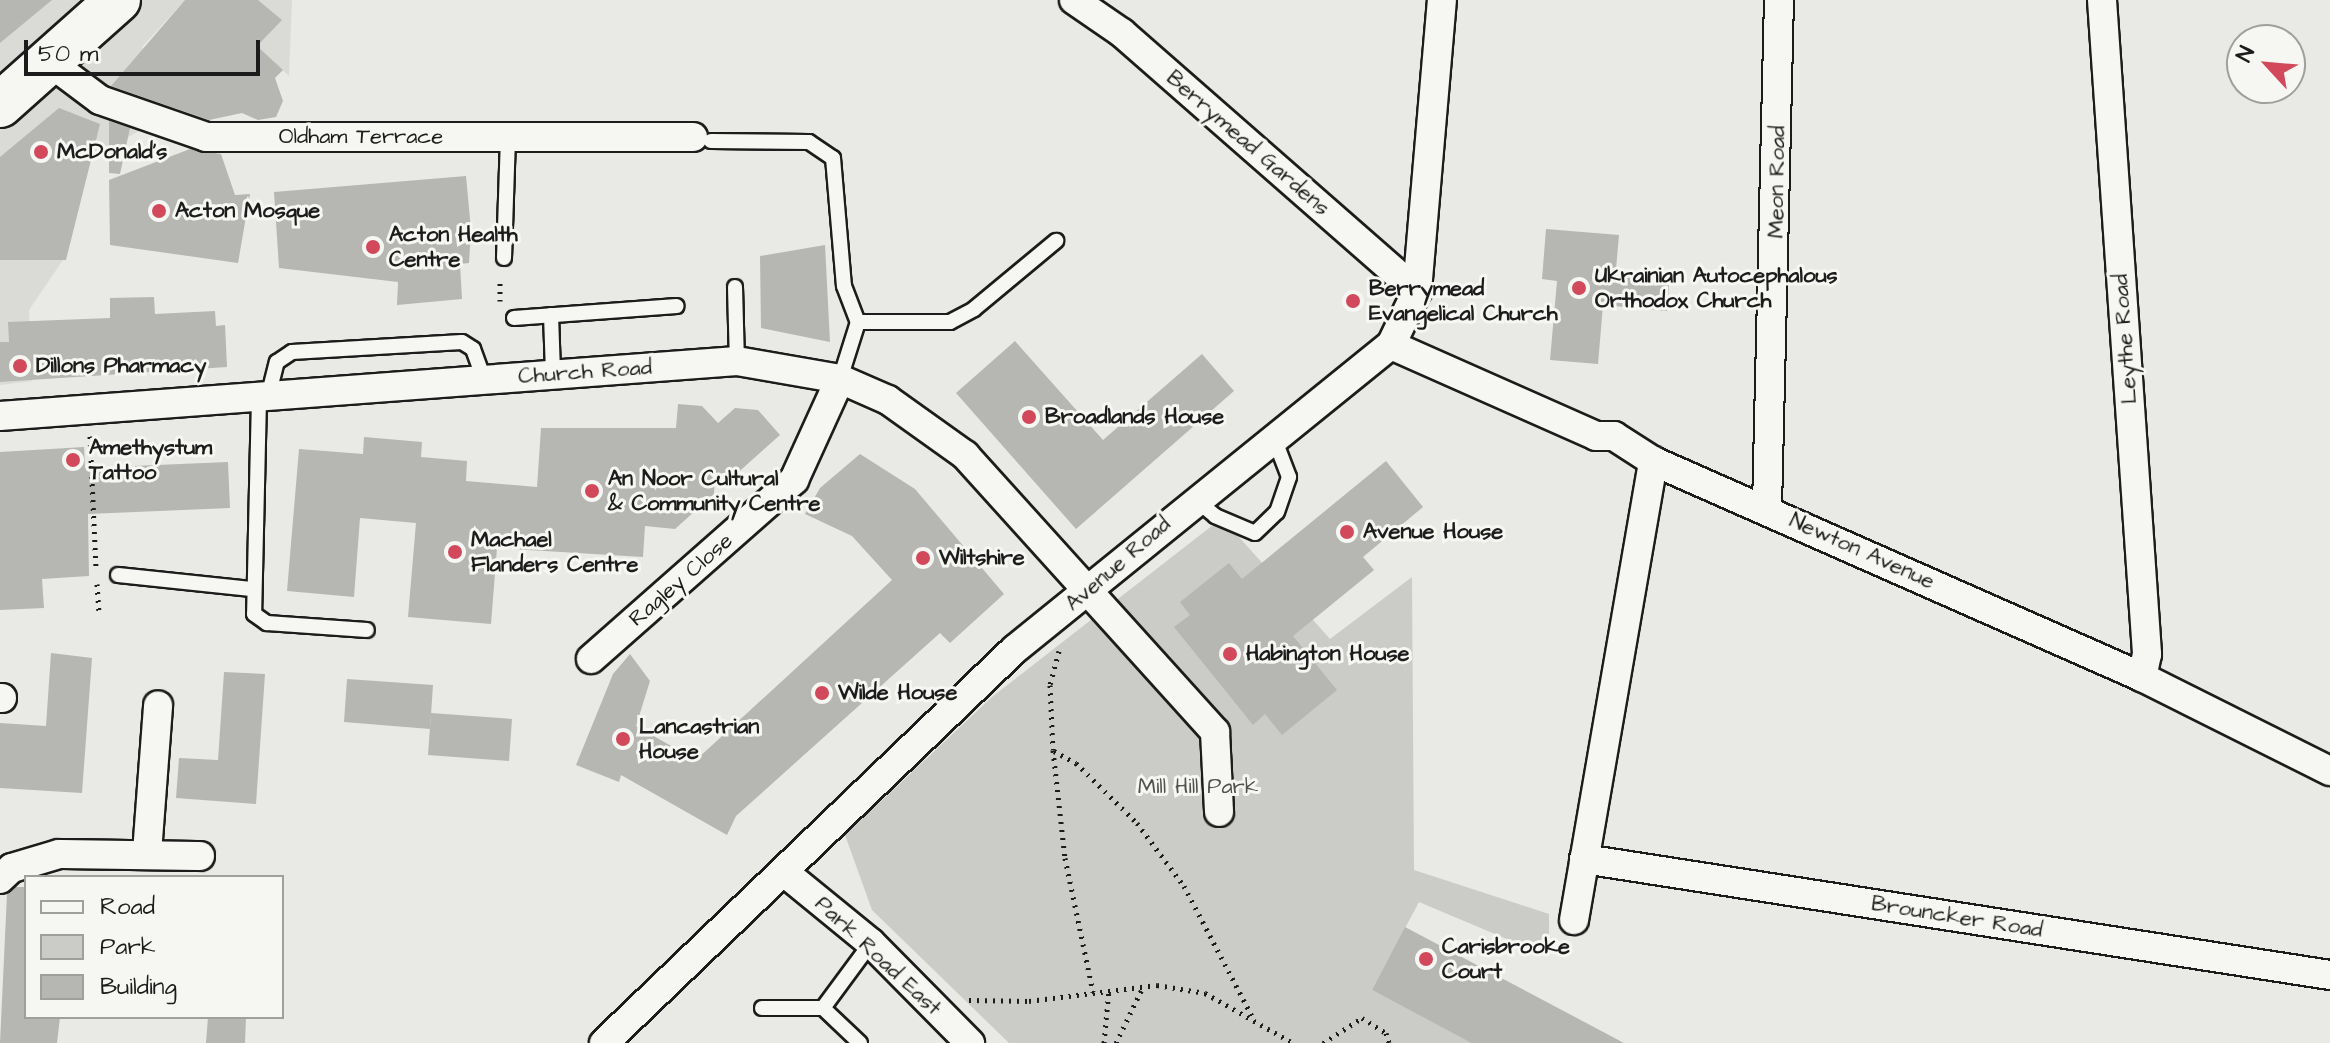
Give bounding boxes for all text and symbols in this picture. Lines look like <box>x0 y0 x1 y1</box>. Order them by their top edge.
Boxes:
scale bar <box>28 24 264 74</box>
north arrow <box>2226 24 2306 104</box>
text: 50 m <box>38 37 98 71</box>
text: N <box>2229 41 2263 67</box>
street label: Berrymead Gardens <box>1161 65 1335 221</box>
street label: Oldham Terrace <box>279 124 443 150</box>
street label: Meon Road <box>1763 125 1791 239</box>
place label: McDonald's <box>57 139 167 165</box>
marker: McDonald's <box>32 143 50 161</box>
place label: Acton Mosque <box>175 198 320 224</box>
marker: Acton Mosque <box>150 202 168 220</box>
place label: Acton Health Centre <box>389 221 518 272</box>
marker: Acton Health Centre <box>364 238 382 256</box>
place label: Ukrainian Autocephalous Orthodox Church <box>1595 262 1838 314</box>
street label: Leythe Road <box>2107 273 2143 405</box>
place label: Berrymead Evangelical Church <box>1369 275 1558 326</box>
marker: Ukrainian Autocephalous Orthodox Church <box>1570 279 1588 297</box>
marker: Berrymead Evangelical Church <box>1344 292 1362 310</box>
place label: Dillons Pharmacy <box>36 353 206 379</box>
street label: Church Road <box>517 354 653 390</box>
marker: Dillons Pharmacy <box>11 357 29 375</box>
place label: Broadlands House <box>1045 404 1224 430</box>
marker: Broadlands House <box>1020 408 1038 426</box>
place label: Amethystum Tattoo <box>89 434 212 486</box>
marker: Amethystum Tattoo <box>64 451 82 469</box>
place label: An Noor Cultural & Community Centre <box>608 465 820 516</box>
marker: An Noor Cultural & Community Centre <box>583 482 601 500</box>
street label: Newton Avenue <box>1785 507 1939 595</box>
street label: Avenue Road <box>1060 511 1176 617</box>
place label: Avenue House <box>1363 519 1503 545</box>
marker: Avenue House <box>1338 523 1356 541</box>
place label: Machael Flanders Centre <box>471 526 638 578</box>
street label: Ragley Close <box>624 528 738 632</box>
marker: Machael Flanders Centre <box>446 543 464 561</box>
place label: Wiltshire <box>939 545 1025 571</box>
marker: Wiltshire <box>914 549 932 567</box>
place label: Habington House <box>1246 641 1409 667</box>
marker: Habington House <box>1221 645 1239 663</box>
place label: Wilde House <box>838 680 957 706</box>
marker: Wilde House <box>813 684 831 702</box>
place label: Lancastrian House <box>639 713 759 764</box>
marker: Lancastrian House <box>614 730 632 748</box>
park label: Mill Hill Park <box>1138 774 1258 800</box>
legend <box>24 875 284 1019</box>
text: Road <box>100 890 155 924</box>
street label: Brouncker Road <box>1869 890 2045 944</box>
street label: Park Road East <box>809 891 947 1021</box>
text: Park <box>100 930 156 964</box>
place label: Carisbrooke Court <box>1442 933 1570 984</box>
marker: Carisbrooke Court <box>1417 950 1435 968</box>
text: Building <box>100 970 177 1004</box>

